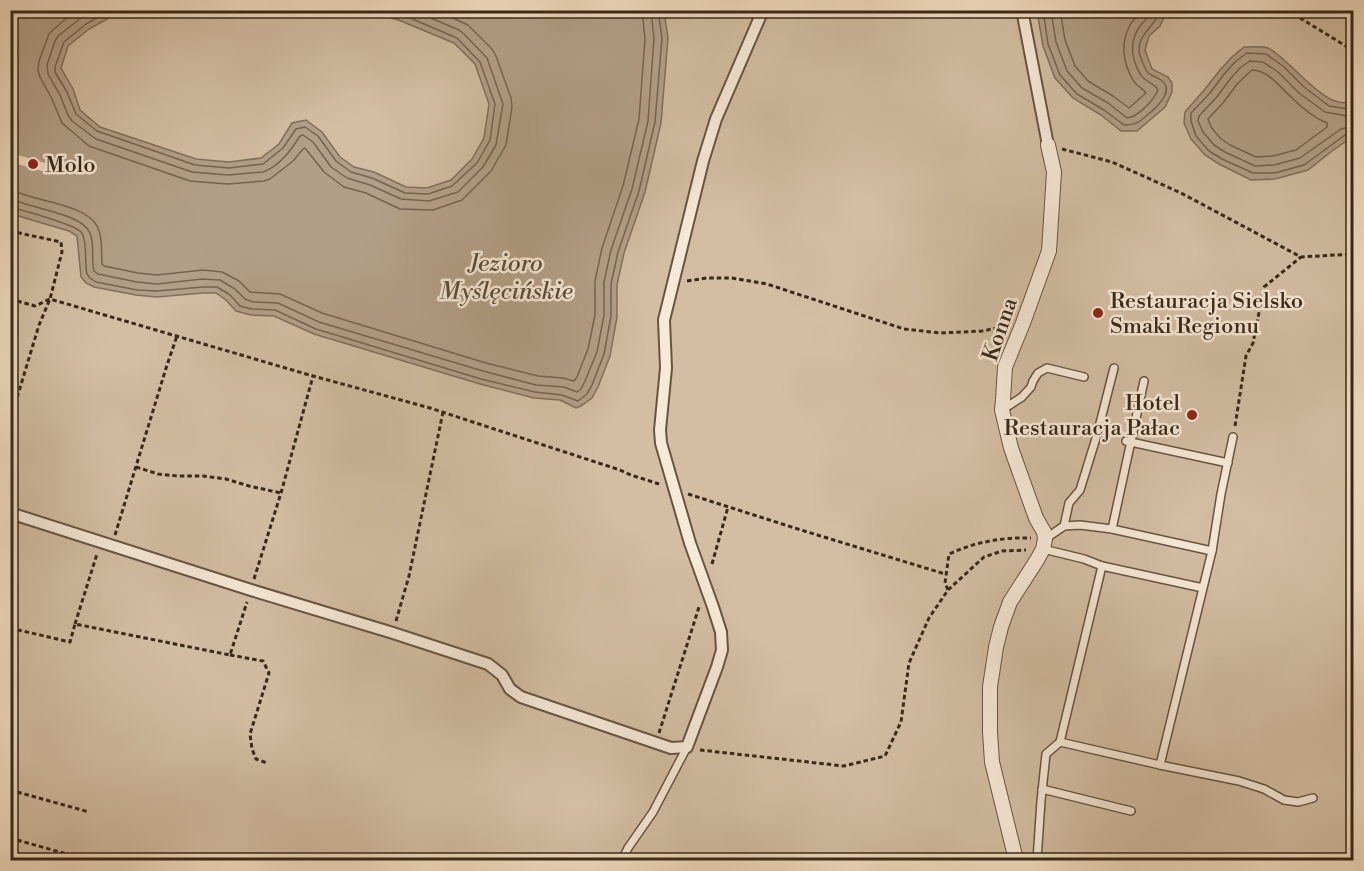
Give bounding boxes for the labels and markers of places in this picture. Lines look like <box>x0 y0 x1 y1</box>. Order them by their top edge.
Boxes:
place label: Molo <box>45 152 96 179</box>
marker: Molo <box>26 157 40 171</box>
place label: Restauracja Sielsko Smaki Regionu <box>1110 288 1303 340</box>
marker: Restauracja Sielsko Smaki Regionu <box>1091 306 1105 320</box>
place label: Hotel Restauracja Pałac <box>1004 390 1180 442</box>
marker: Hotel Restauracja Pałac <box>1185 408 1199 422</box>

